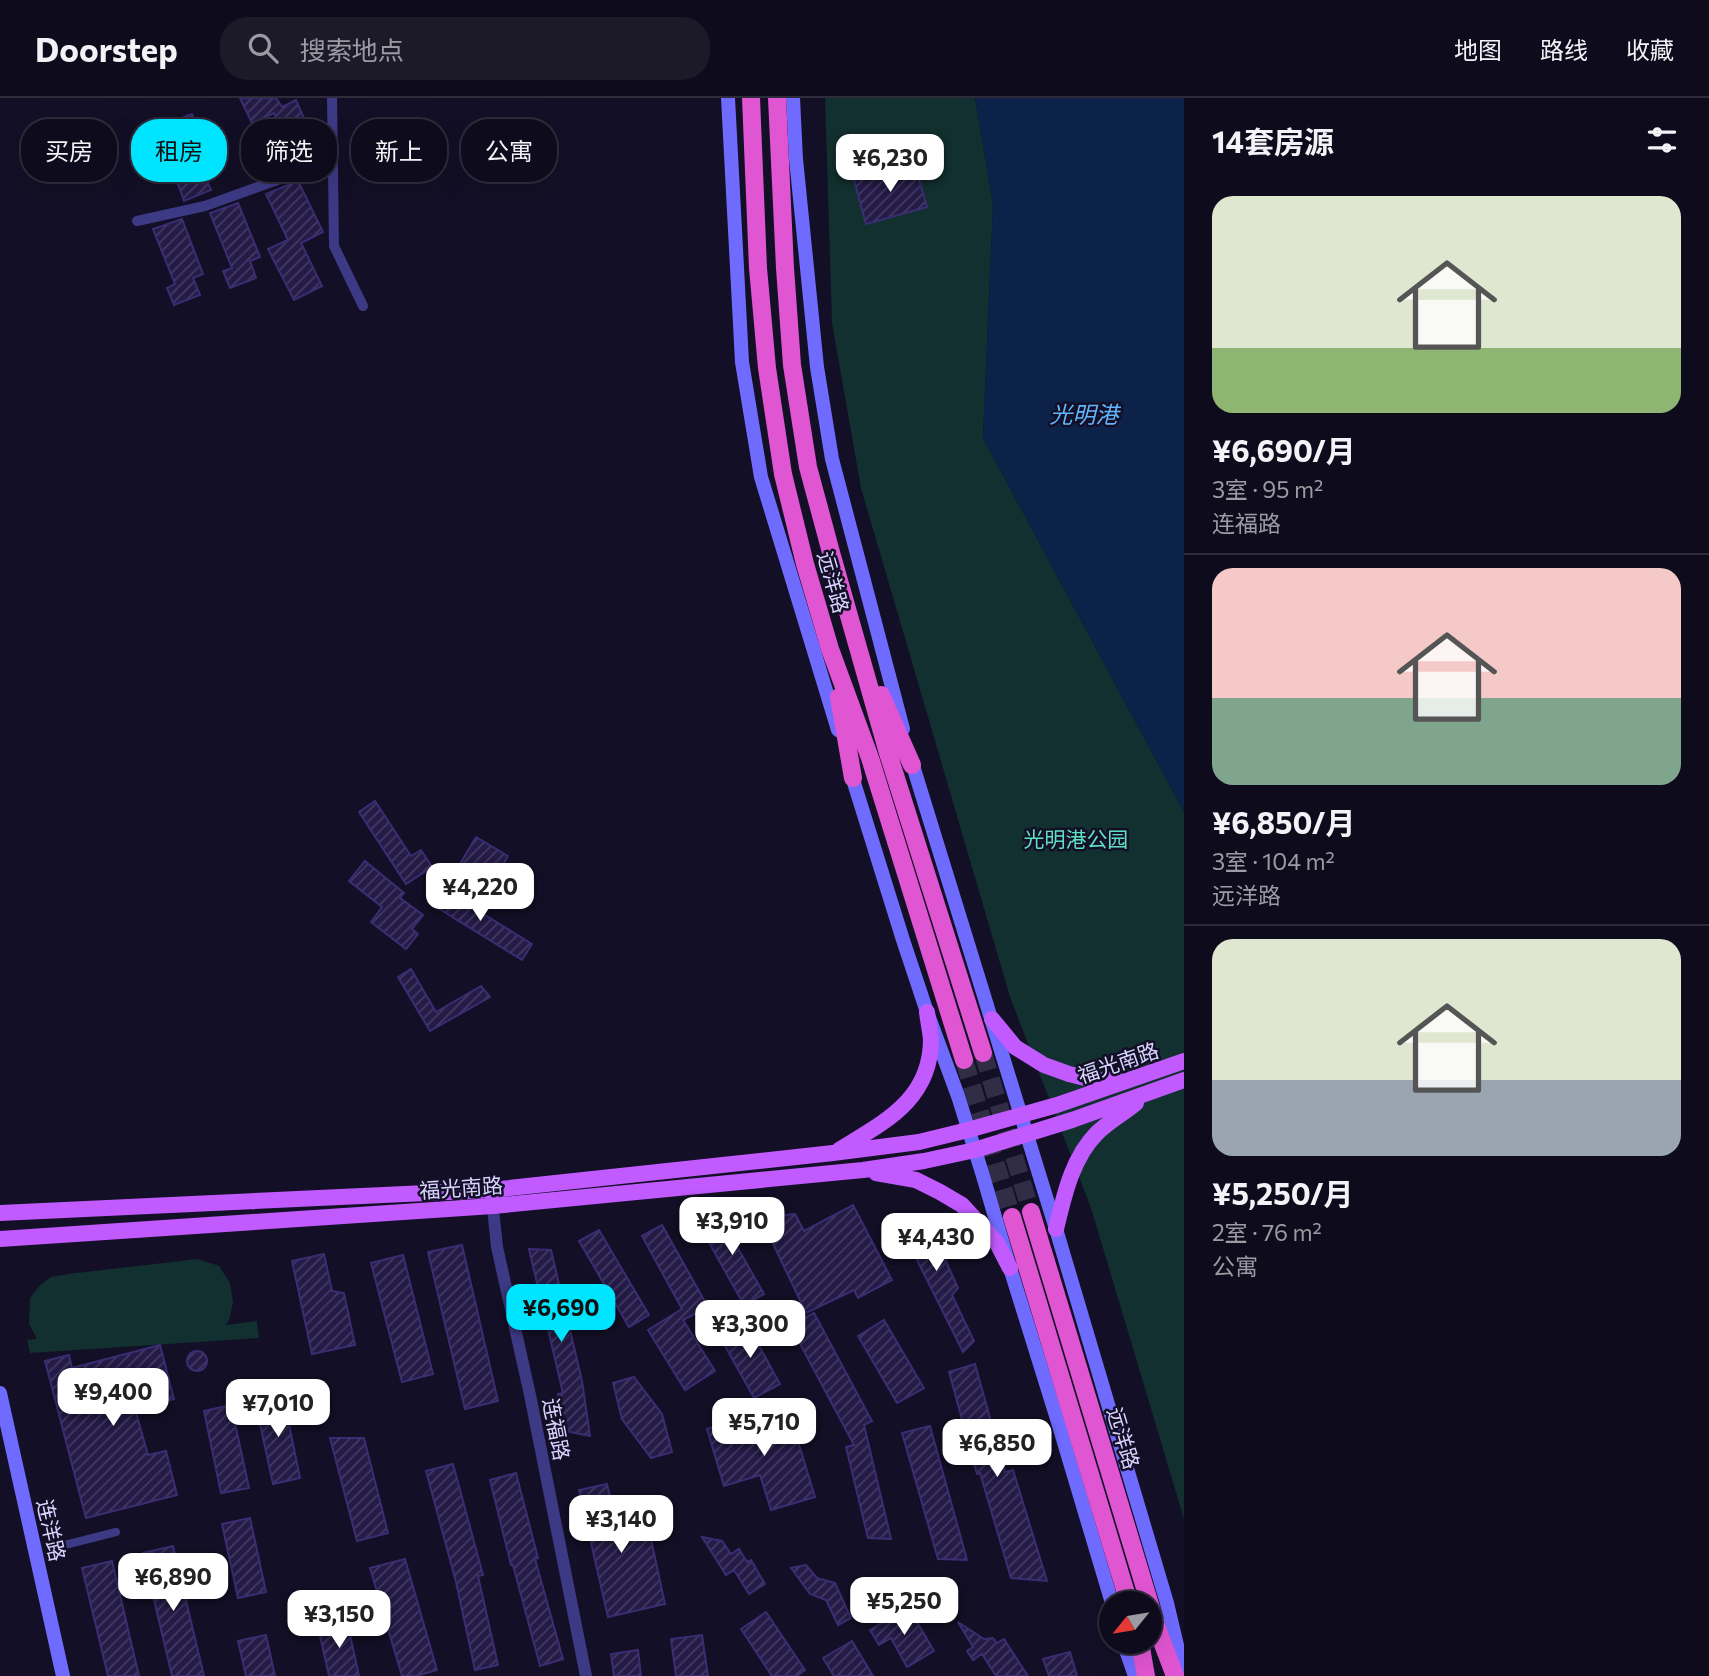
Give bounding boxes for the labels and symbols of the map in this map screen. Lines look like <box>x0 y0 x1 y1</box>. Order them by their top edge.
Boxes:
pin: ¥6,230 <box>833 134 947 194</box>
water label: 光明港 <box>1050 400 1122 428</box>
street label: 远洋路 <box>813 548 855 616</box>
park label: 光明港公园 <box>1024 826 1129 851</box>
pin: ¥4,220 <box>423 864 537 923</box>
street label: 福光南路 <box>1074 1037 1162 1087</box>
street label: 福光南路 <box>418 1172 504 1202</box>
pin: ¥3,910 <box>675 1198 789 1257</box>
pin: ¥4,430 <box>879 1214 993 1273</box>
pin: ¥6,690 <box>504 1284 618 1344</box>
pin: ¥3,300 <box>693 1300 807 1360</box>
pin: ¥9,400 <box>56 1368 170 1428</box>
pin: ¥7,010 <box>221 1380 335 1439</box>
street label: 连福路 <box>539 1396 575 1462</box>
pin: ¥5,710 <box>707 1398 821 1458</box>
street label: 远洋路 <box>1103 1404 1145 1472</box>
pin: ¥6,850 <box>940 1420 1054 1479</box>
street label: 连洋路 <box>33 1496 71 1564</box>
pin: ¥3,140 <box>564 1496 678 1555</box>
pin: ¥6,890 <box>116 1554 230 1613</box>
pin: ¥5,250 <box>847 1578 961 1637</box>
pin: ¥3,150 <box>282 1590 396 1650</box>
north arrow <box>1099 1591 1162 1654</box>

